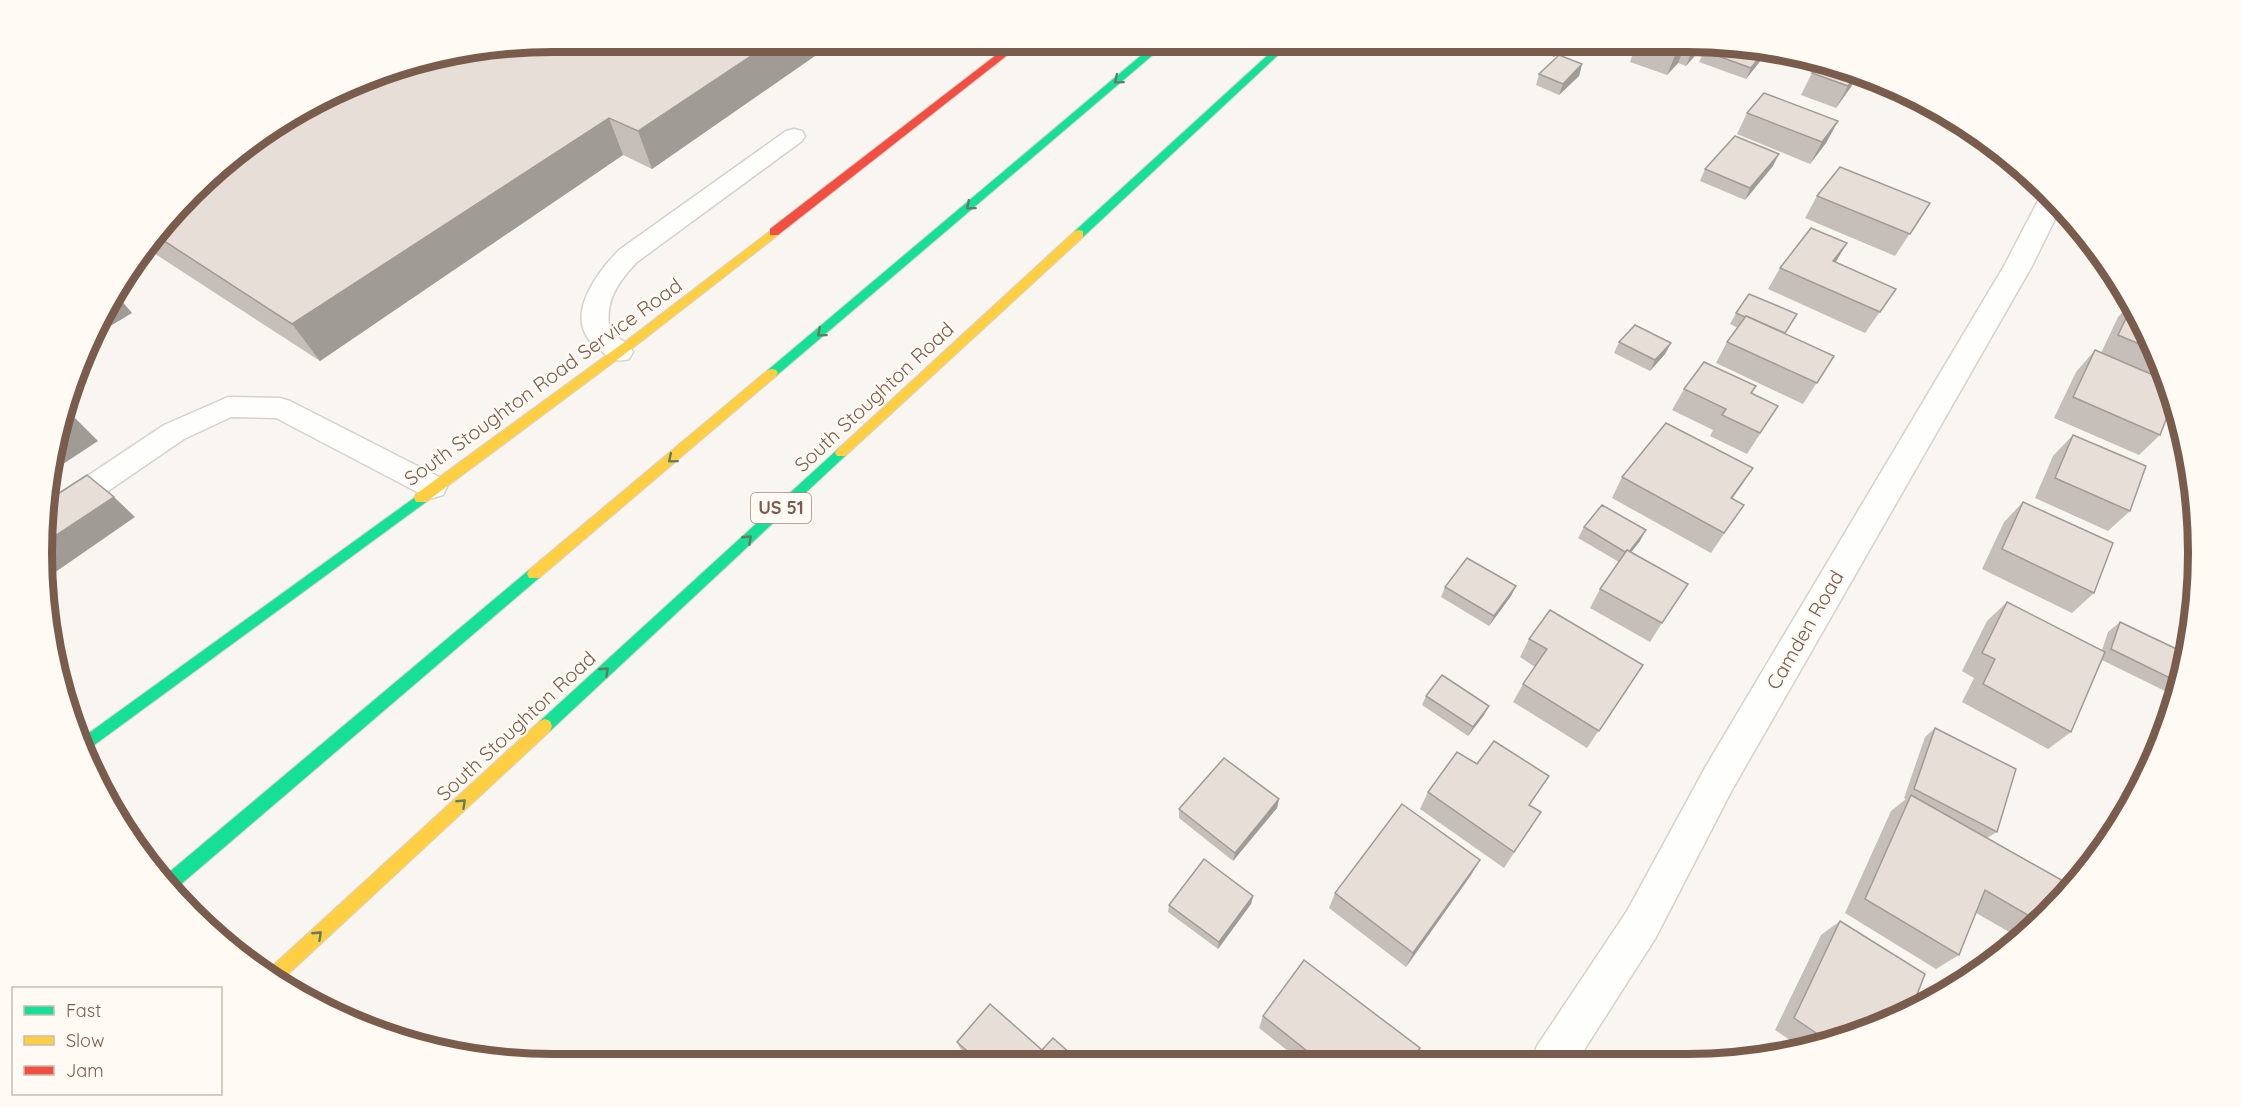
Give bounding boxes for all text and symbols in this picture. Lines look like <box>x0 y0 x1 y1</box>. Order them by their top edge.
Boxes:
one-way arrow <box>1114 73 1125 84</box>
one-way arrow <box>966 199 977 210</box>
street label: South Stoughton Road Service Road <box>399 272 686 491</box>
street label: South Stoughton Road <box>789 316 959 477</box>
one-way arrow <box>817 325 828 336</box>
one-way arrow <box>668 451 679 462</box>
road number: US 51 <box>751 493 811 523</box>
one-way arrow <box>742 535 752 546</box>
street label: Camden Road <box>1760 566 1849 694</box>
street label: South Stoughton Road <box>431 645 601 806</box>
one-way arrow <box>598 667 609 678</box>
one-way arrow <box>455 799 465 810</box>
one-way arrow <box>312 931 322 942</box>
legend <box>12 987 222 1095</box>
text: Fast <box>66 999 101 1022</box>
text: Slow <box>66 1029 104 1052</box>
text: Jam <box>66 1059 104 1082</box>

